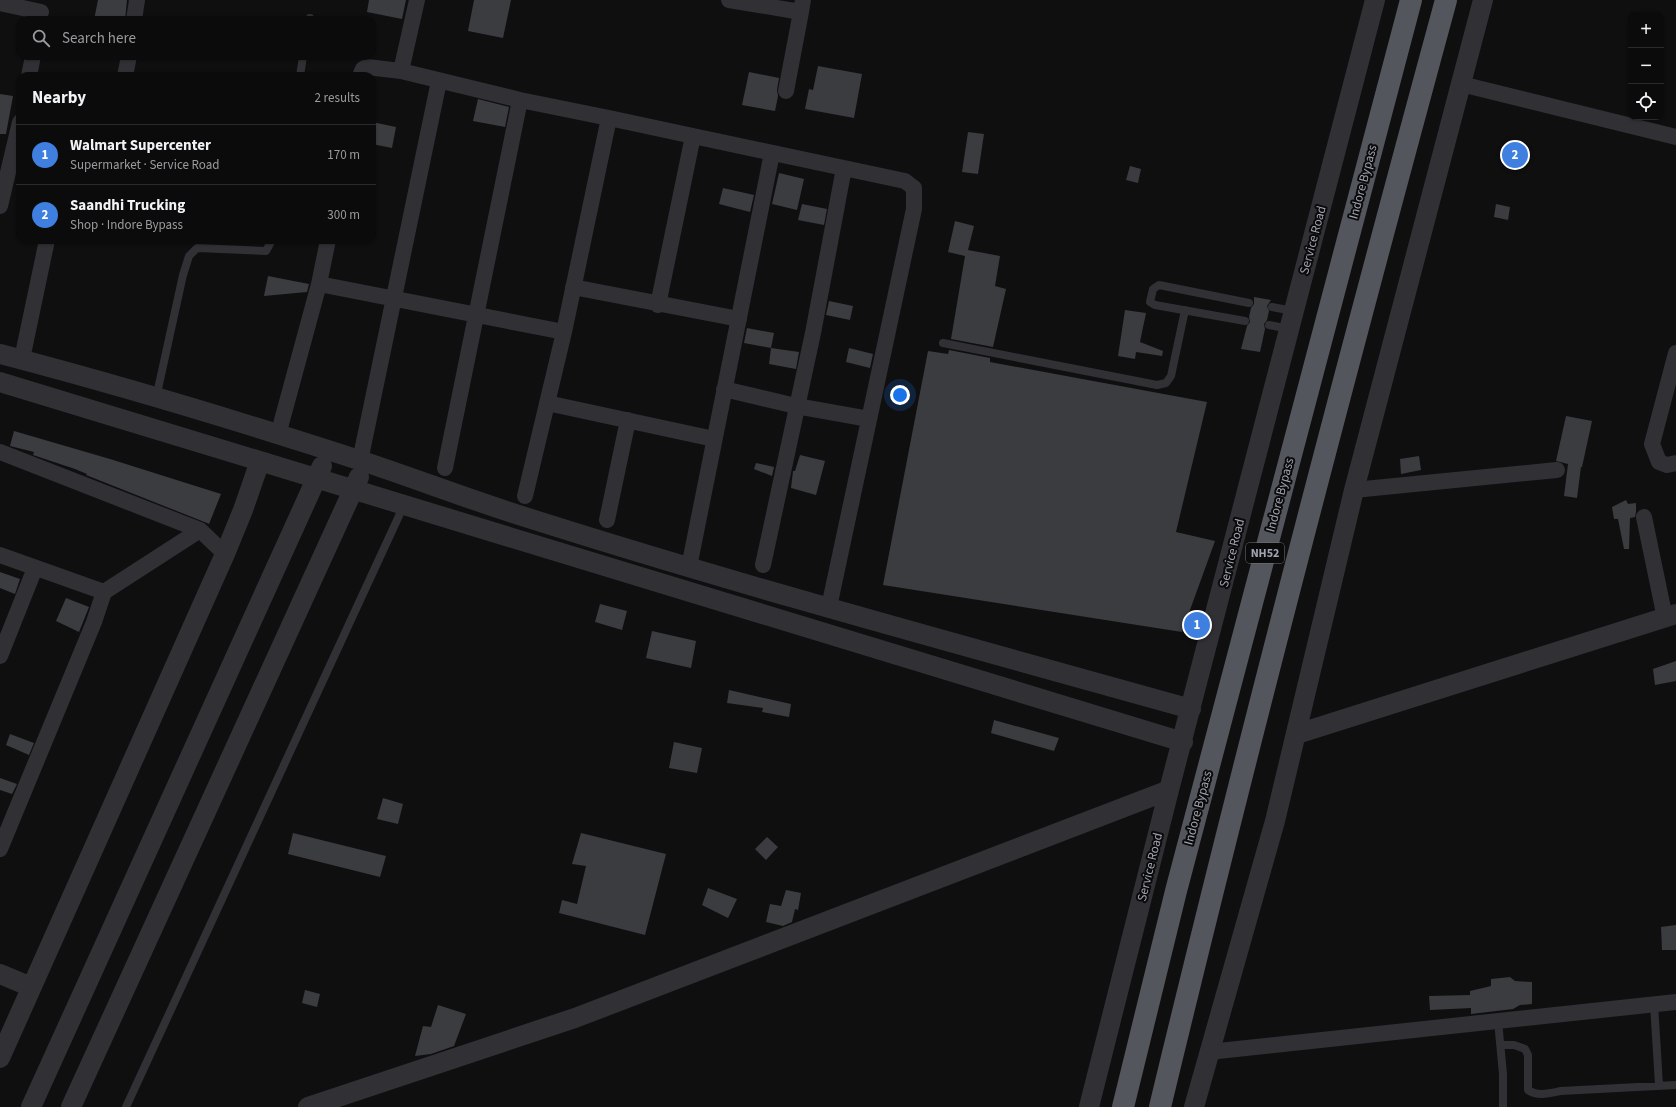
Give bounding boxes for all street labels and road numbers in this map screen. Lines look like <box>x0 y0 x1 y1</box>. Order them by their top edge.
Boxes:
street label: Indore Bypass <box>1344 142 1382 221</box>
street label: Service Road <box>1295 204 1331 276</box>
street label: Indore Bypass <box>1261 455 1299 534</box>
street label: Service Road <box>1215 517 1249 589</box>
road number: NH52 <box>1246 543 1284 563</box>
street label: Indore Bypass <box>1179 768 1217 847</box>
street label: Service Road <box>1133 831 1167 903</box>

